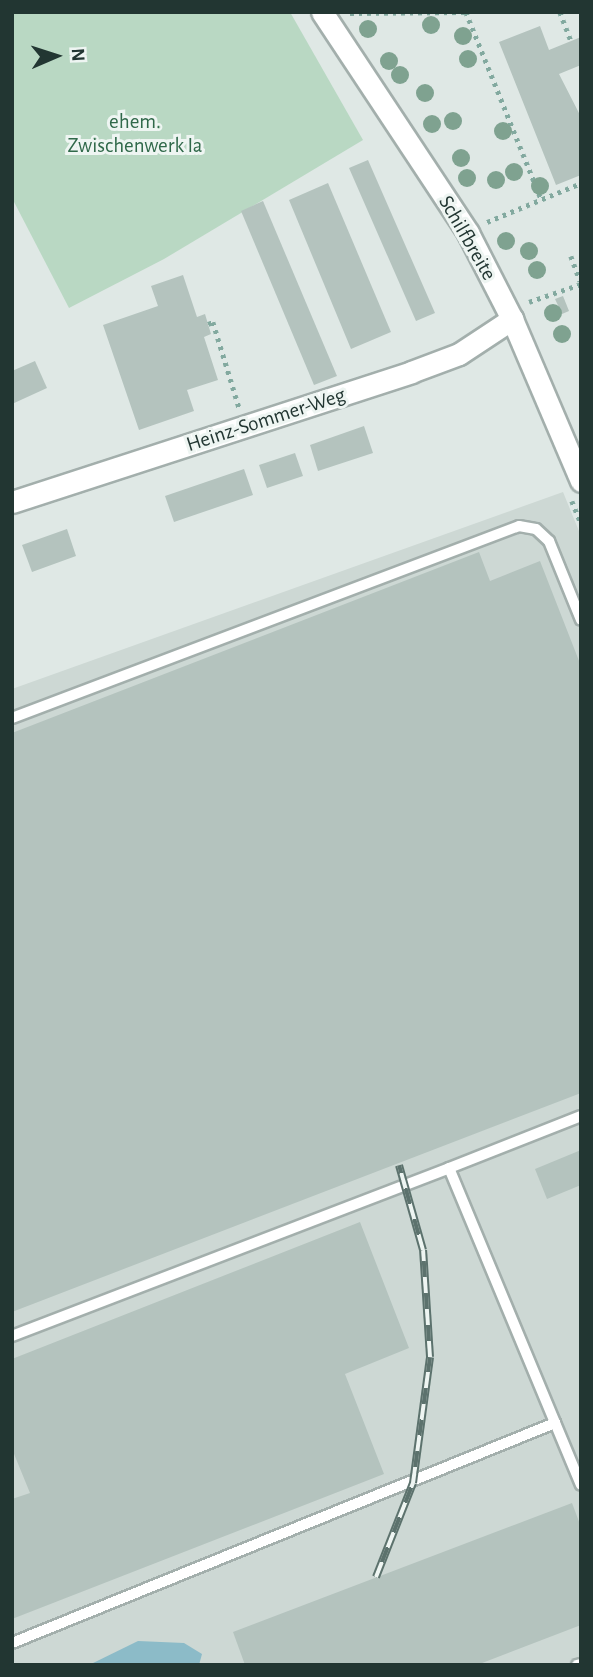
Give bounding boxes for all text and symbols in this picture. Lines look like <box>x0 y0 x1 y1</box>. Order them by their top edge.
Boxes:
north arrow <box>21 21 91 91</box>
text: N <box>68 48 87 62</box>
park label: ehem. Zwischenwerk Ia <box>67 109 203 159</box>
street label: Schilfbreite <box>433 191 501 285</box>
street label: Heinz-Sommer-Weg <box>183 382 349 458</box>

